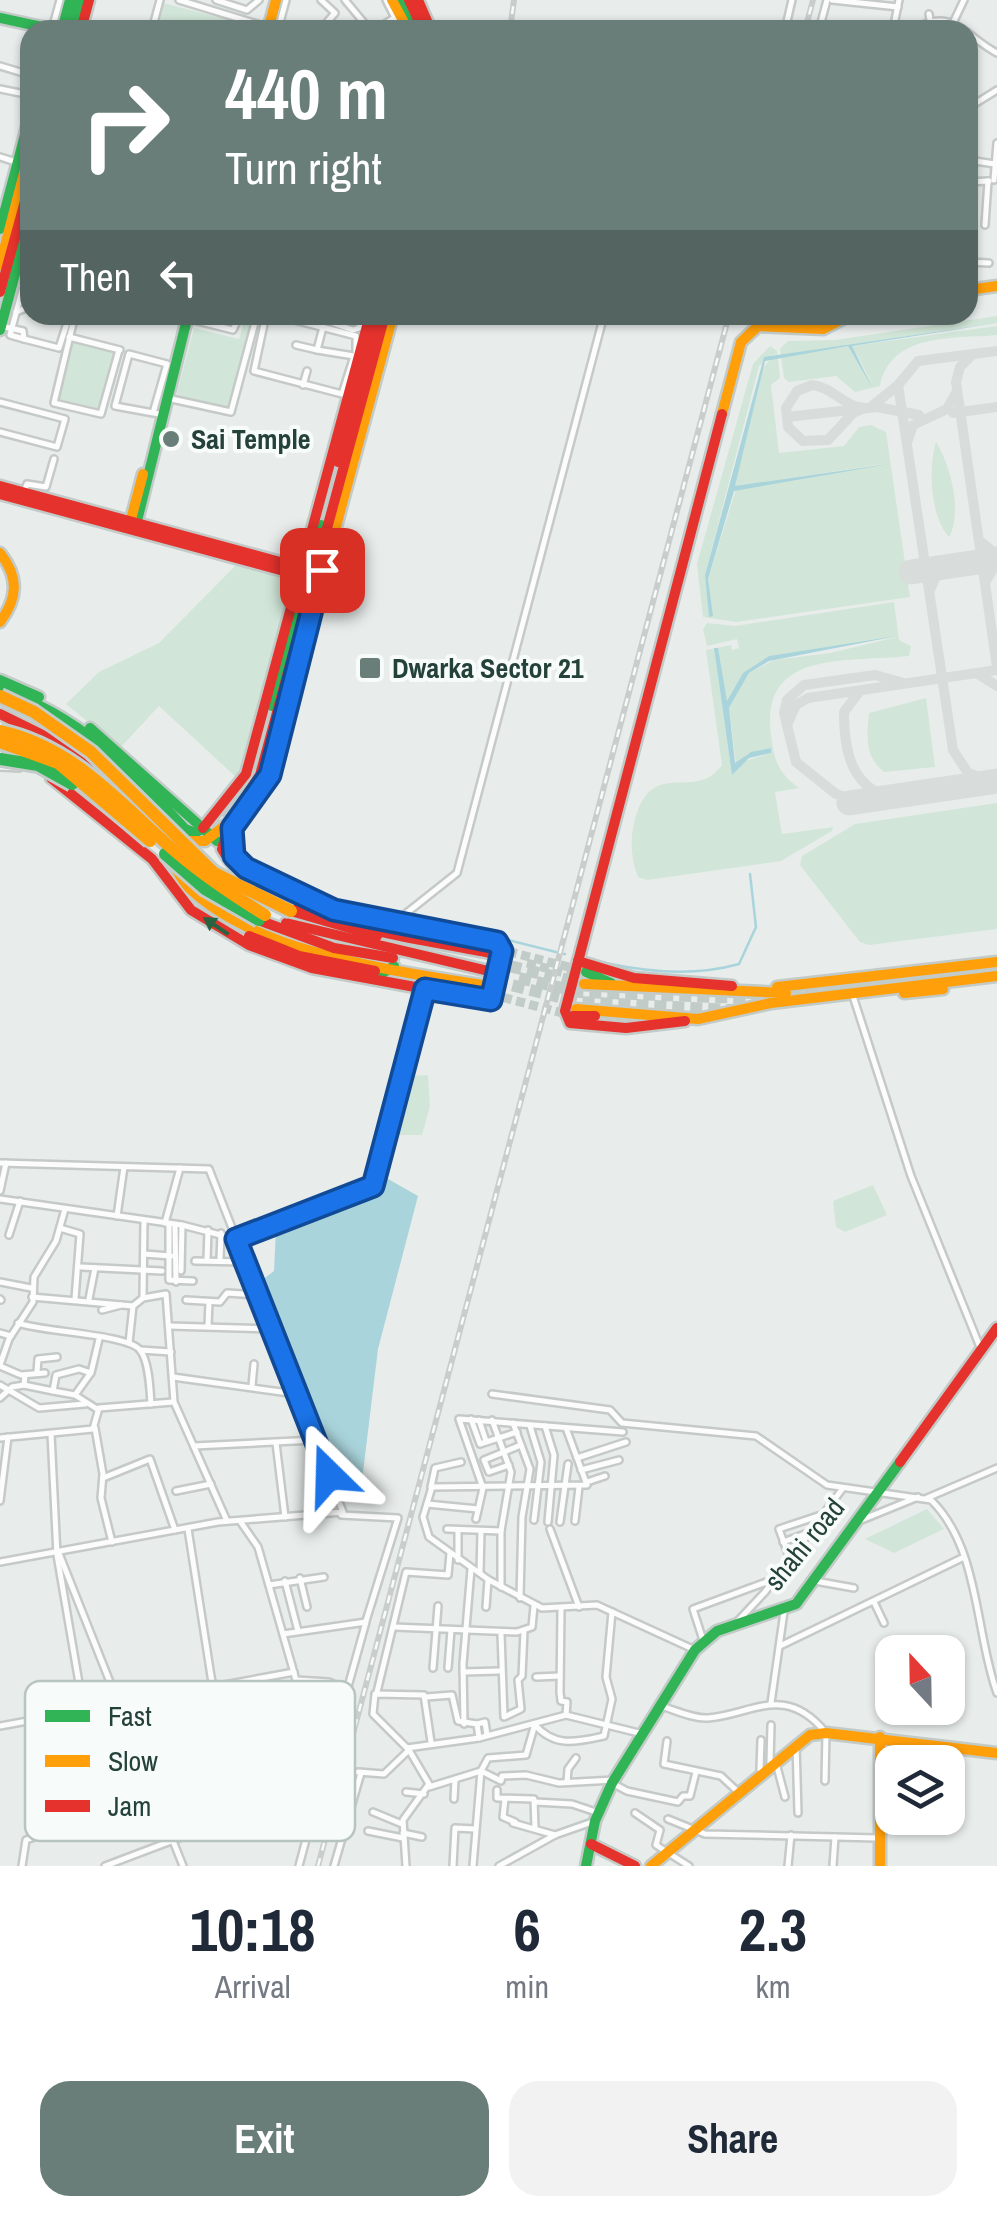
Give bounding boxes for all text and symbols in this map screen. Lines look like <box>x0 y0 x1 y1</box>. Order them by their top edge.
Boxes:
text: 440 m <box>225 47 388 141</box>
icon: right <box>60 60 190 190</box>
text: Turn right <box>225 137 382 198</box>
icon: left <box>151 250 206 305</box>
text: Then <box>60 252 131 303</box>
place label: Sai Temple <box>191 420 311 458</box>
marker: Sai Temple <box>160 428 182 450</box>
pin <box>280 528 365 613</box>
icon: arrive <box>295 543 350 598</box>
place label: Dwarka Sector 21 <box>392 649 584 687</box>
marker: Dwarka Sector 21 <box>357 655 383 681</box>
one-way arrow <box>203 917 229 936</box>
position arrow <box>277 1423 381 1527</box>
street label: shahi road <box>755 1490 853 1598</box>
north arrow <box>875 1635 965 1725</box>
map controls <box>875 1635 965 1835</box>
legend <box>25 1681 355 1841</box>
text: Fast <box>108 1697 152 1735</box>
text: Slow <box>108 1742 158 1780</box>
button: layers <box>875 1745 965 1835</box>
text: Jam <box>108 1787 151 1825</box>
text: 10:18 <box>190 1889 316 1970</box>
text: 6 <box>514 1889 541 1970</box>
text: 2.3 <box>739 1889 807 1970</box>
text: Arrival <box>215 1965 291 2008</box>
text: min <box>505 1965 549 2008</box>
text: km <box>756 1965 791 2008</box>
button: Exit <box>40 2081 489 2196</box>
button: Share <box>509 2081 957 2196</box>

